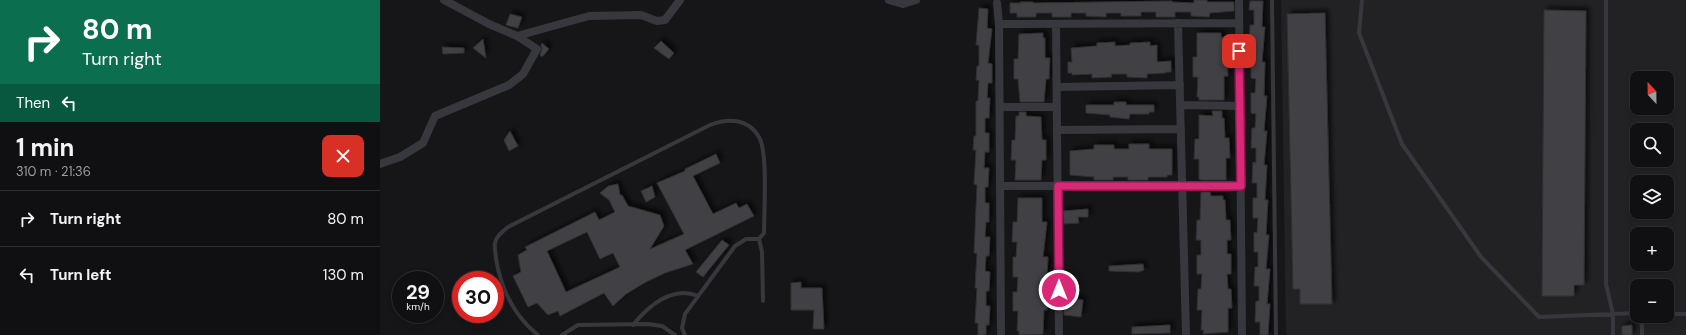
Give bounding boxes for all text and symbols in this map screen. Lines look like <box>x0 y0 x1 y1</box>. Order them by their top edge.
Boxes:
text: 80 m <box>82 11 152 48</box>
icon: right <box>16 16 68 68</box>
pin <box>1222 34 1256 68</box>
icon: arrive <box>1228 40 1250 62</box>
text: Turn right <box>82 47 162 71</box>
north arrow <box>1630 71 1674 115</box>
map controls <box>1630 71 1674 323</box>
icon: left <box>58 92 80 114</box>
text: Then <box>16 93 50 113</box>
button: search <box>1630 123 1674 167</box>
text: 1 min <box>16 132 74 163</box>
button: close <box>322 135 364 177</box>
text: 310 m · 21:36 <box>16 163 91 180</box>
button: layers <box>1630 175 1674 219</box>
icon: right <box>16 208 38 230</box>
text: Turn right <box>50 209 121 229</box>
text: 80 m <box>327 209 364 229</box>
button: + <box>1630 227 1674 271</box>
icon: left <box>16 264 38 286</box>
text: Turn left <box>50 265 111 285</box>
text: 130 m <box>323 265 364 285</box>
position arrow <box>1038 269 1080 311</box>
speed limit sign: 30 <box>452 271 504 323</box>
text: 29 <box>406 279 430 305</box>
button: − <box>1630 279 1674 323</box>
text: km/h <box>406 300 430 313</box>

